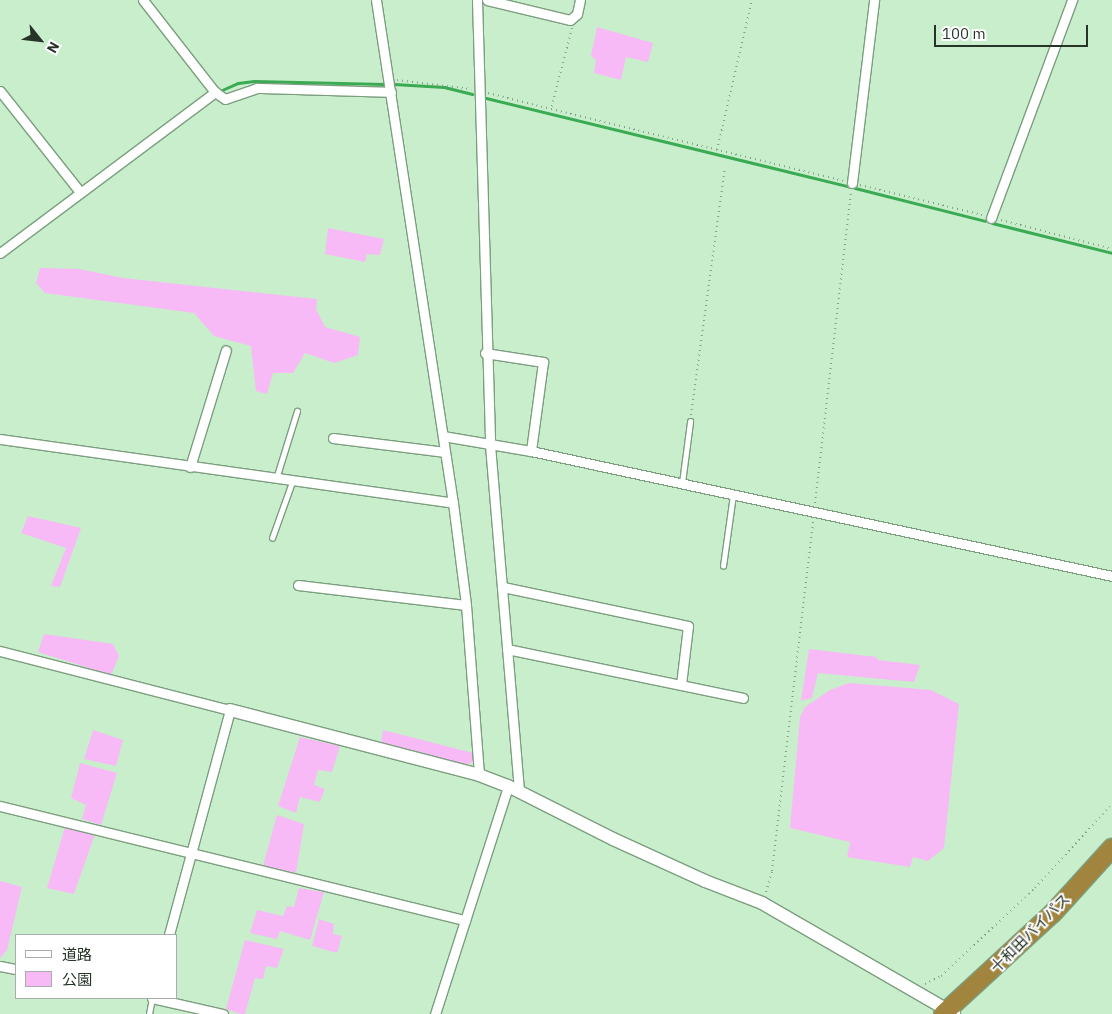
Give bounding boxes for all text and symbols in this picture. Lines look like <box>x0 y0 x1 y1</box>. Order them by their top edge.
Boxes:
north arrow <box>15 15 65 65</box>
scale bar <box>937 15 1091 47</box>
text: 100 m <box>942 24 986 43</box>
text: N <box>43 38 63 56</box>
street label: 十和田バイパス <box>987 890 1073 976</box>
legend <box>15 934 178 999</box>
text: 道路 <box>62 945 92 964</box>
text: 公園 <box>62 970 92 989</box>

